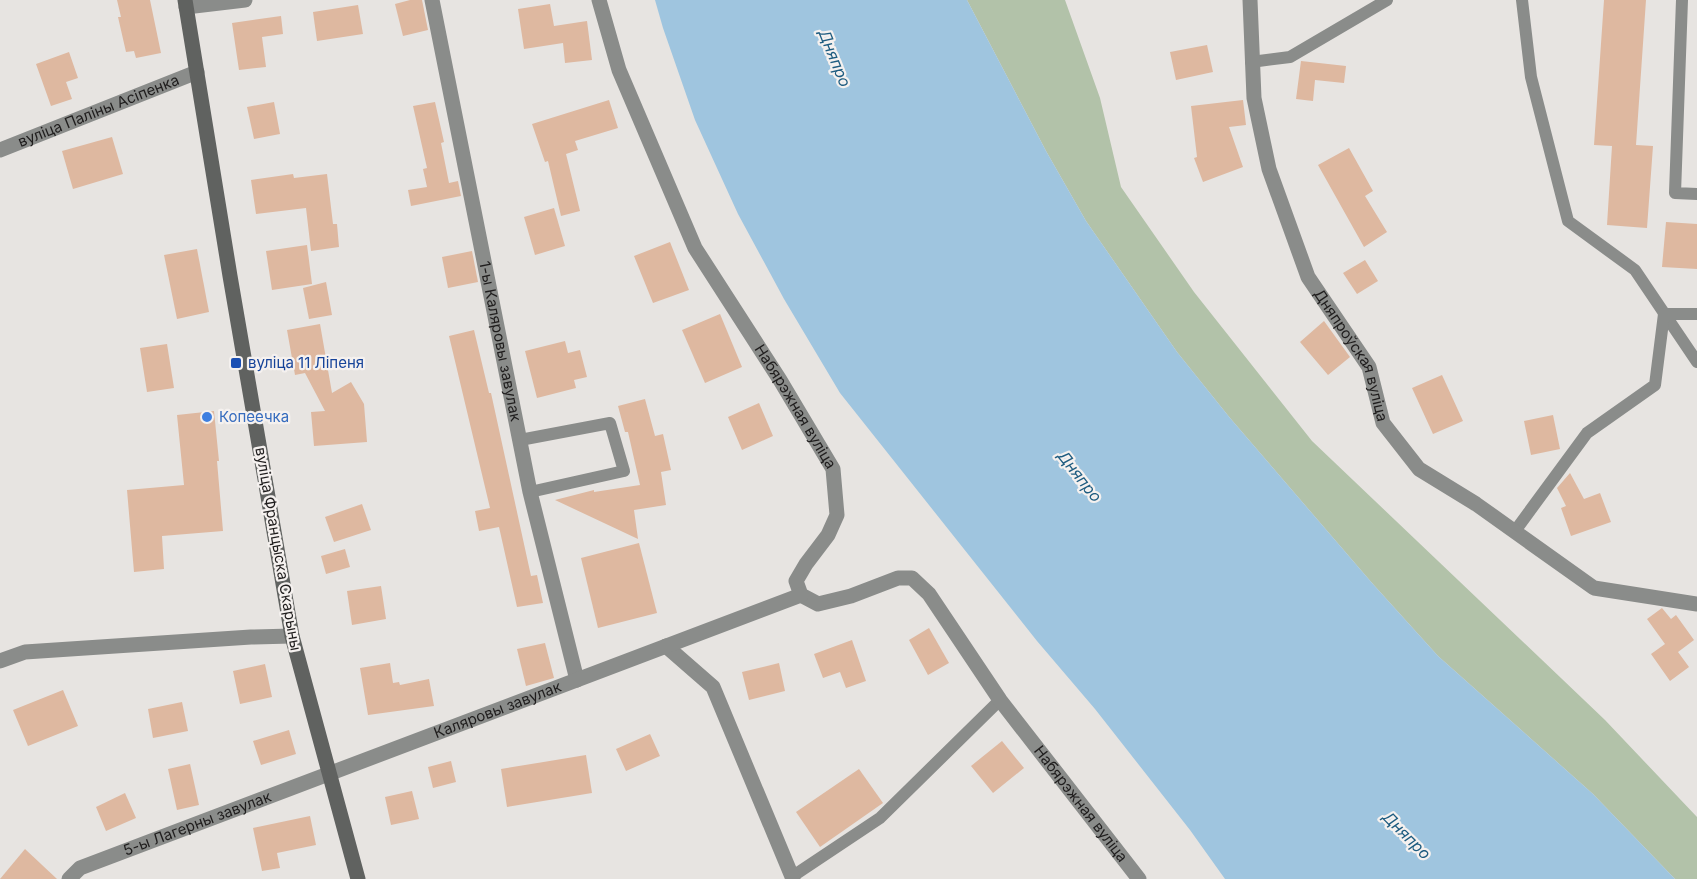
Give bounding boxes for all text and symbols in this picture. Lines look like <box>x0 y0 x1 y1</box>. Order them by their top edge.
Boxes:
water label: Дняпро <box>814 25 856 90</box>
street label: вуліца Паліны Асіпенка <box>15 70 182 151</box>
street label: 1-ы Каляровы завулак <box>475 259 526 423</box>
street label: Дняпроўская вуліца <box>1310 285 1392 423</box>
street label: Набярэжная вуліца <box>751 341 841 472</box>
place label: вуліца 11 Ліпеня <box>248 353 364 372</box>
marker: вуліца 11 Ліпеня <box>229 356 243 370</box>
place label: Копеечка <box>219 407 289 426</box>
marker: Копеечка <box>200 410 214 424</box>
water label: Дняпро <box>1053 445 1106 506</box>
street label: вуліца Францыска Скарыны <box>251 446 306 652</box>
street label: Каляровы завулак <box>431 677 564 742</box>
street label: Набярэжная вуліца <box>1030 742 1132 866</box>
street label: 5-ы Лагерны завулак <box>121 786 274 860</box>
water label: Дняпро <box>1378 806 1435 863</box>

